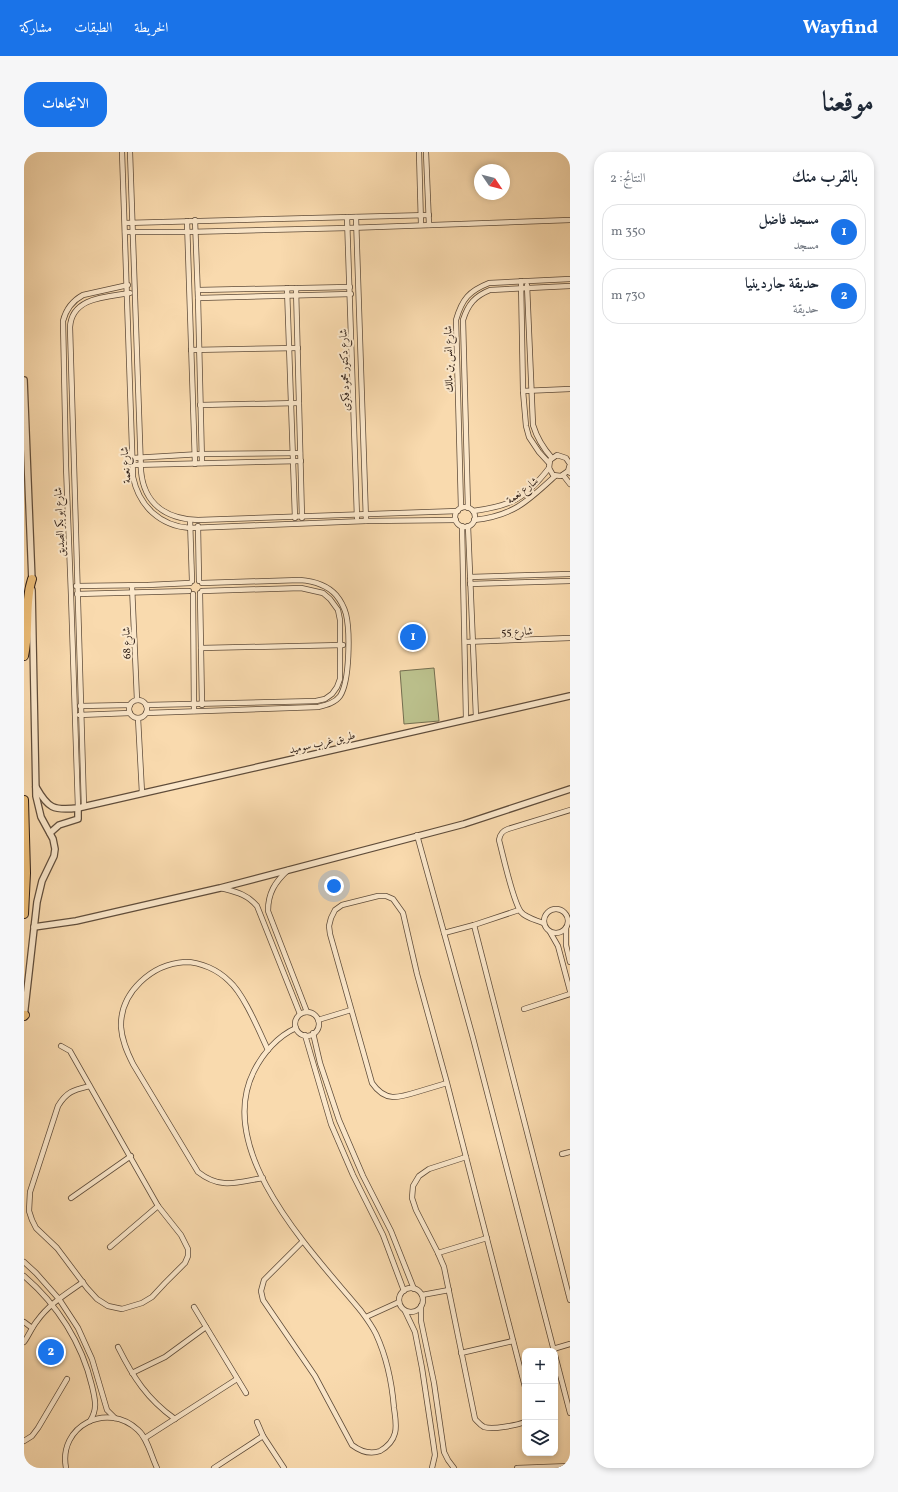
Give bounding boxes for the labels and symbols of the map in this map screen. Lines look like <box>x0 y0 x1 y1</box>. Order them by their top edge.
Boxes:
north arrow <box>474 164 510 200</box>
street label: شارع انس بن مالك <box>441 325 459 393</box>
street label: شارع دكتور محمود فكرى <box>337 329 355 411</box>
street label: شارع نعمة <box>117 446 137 484</box>
street label: شارع نعمة <box>504 474 543 509</box>
street label: شارع ابو بكر الصديق <box>51 487 71 557</box>
pin: 1 <box>400 622 426 652</box>
street label: شارع 55 <box>501 624 533 642</box>
street label: شارع 68 <box>119 626 137 659</box>
street label: طريق غرب سوميد <box>288 729 357 758</box>
your location <box>324 876 344 896</box>
pin: 2 <box>38 1337 64 1367</box>

